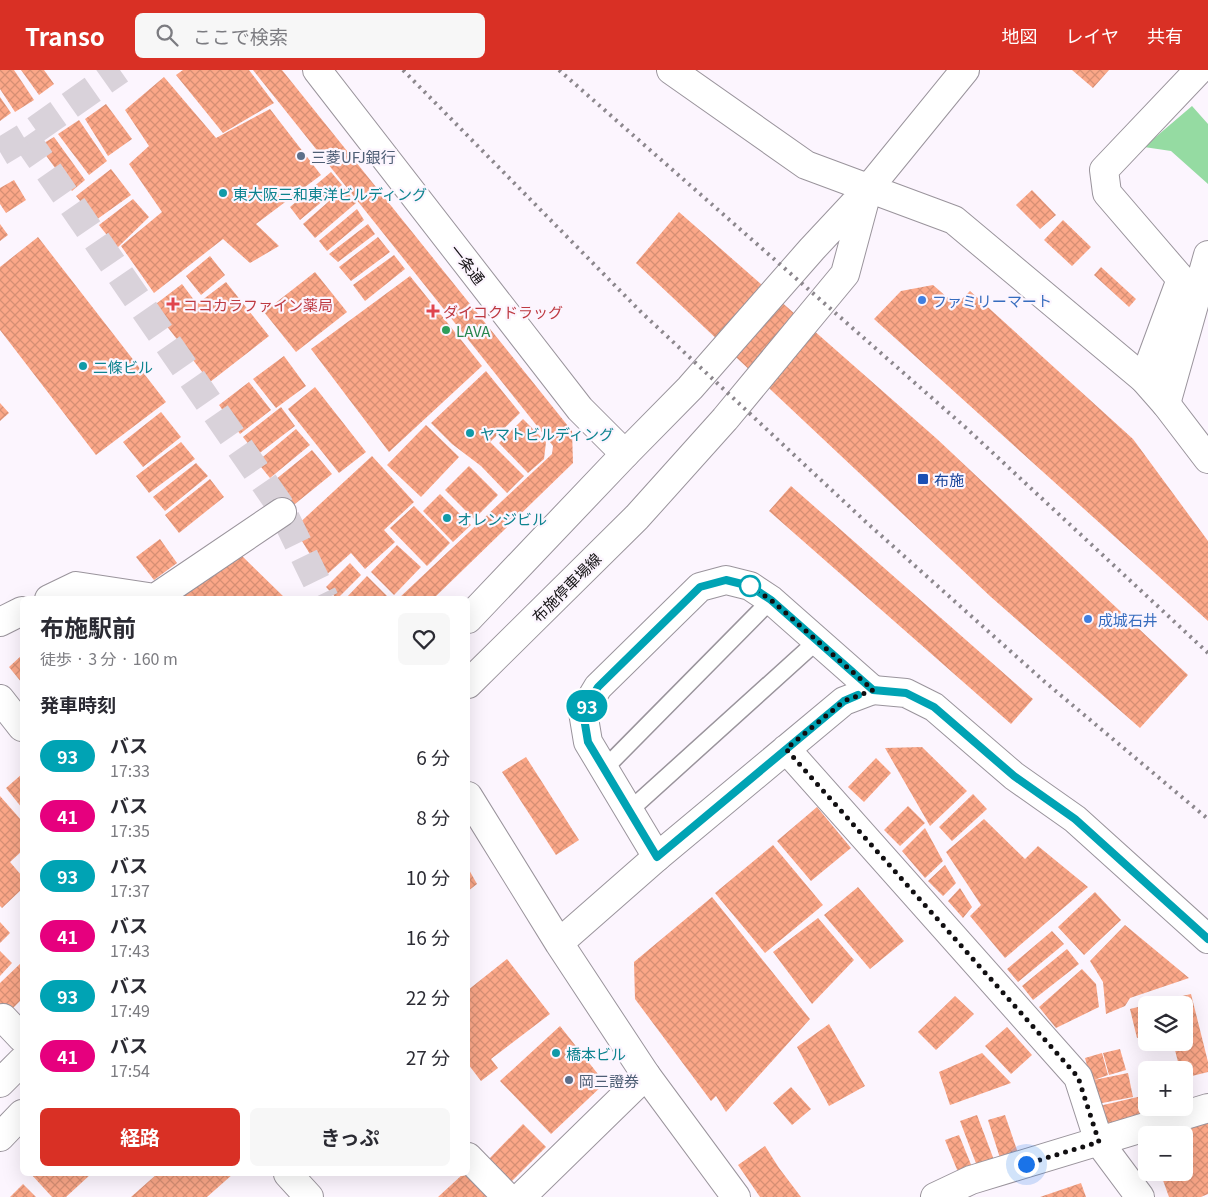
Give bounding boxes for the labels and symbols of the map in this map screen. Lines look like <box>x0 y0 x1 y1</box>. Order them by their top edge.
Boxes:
place label: 三菱UFJ銀行 <box>311 146 396 167</box>
marker: 三菱UFJ銀行 <box>295 150 307 162</box>
place label: 東大阪三和東洋ビルディング <box>233 183 427 204</box>
marker: 東大阪三和東洋ビルディング <box>217 187 229 199</box>
street label: 一条通 <box>446 240 490 288</box>
place label: ファミリーマート <box>932 290 1052 311</box>
place label: ココカラファイン薬局 <box>183 294 333 315</box>
marker: ファミリーマート <box>916 294 928 306</box>
marker: ココカラファイン薬局 <box>167 298 179 310</box>
place label: ダイコクドラッグ <box>443 301 563 322</box>
marker: ダイコクドラッグ <box>427 305 439 317</box>
place label: LAVA <box>456 320 491 341</box>
marker: LAVA <box>440 324 452 336</box>
place label: 二條ビル <box>93 356 153 377</box>
marker: 二條ビル <box>77 360 89 372</box>
place label: ヤマトビルディング <box>480 423 614 444</box>
marker: ヤマトビルディング <box>464 427 476 439</box>
place label: 布施 <box>934 469 964 490</box>
marker: 布施 <box>916 472 930 486</box>
place label: オレンジビル <box>457 508 547 529</box>
marker: オレンジビル <box>441 512 453 524</box>
street label: 布施停車場線 <box>527 548 605 626</box>
unlabelled marker <box>739 575 761 597</box>
place label: 成城石井 <box>1098 609 1158 630</box>
marker: 成城石井 <box>1082 613 1094 625</box>
line badge: 93 <box>564 690 610 722</box>
place label: 橋本ビル <box>566 1043 626 1064</box>
marker: 橋本ビル <box>550 1047 562 1059</box>
place label: 岡三證券 <box>579 1070 639 1091</box>
marker: 岡三證券 <box>563 1074 575 1086</box>
your location <box>1014 1152 1039 1177</box>

